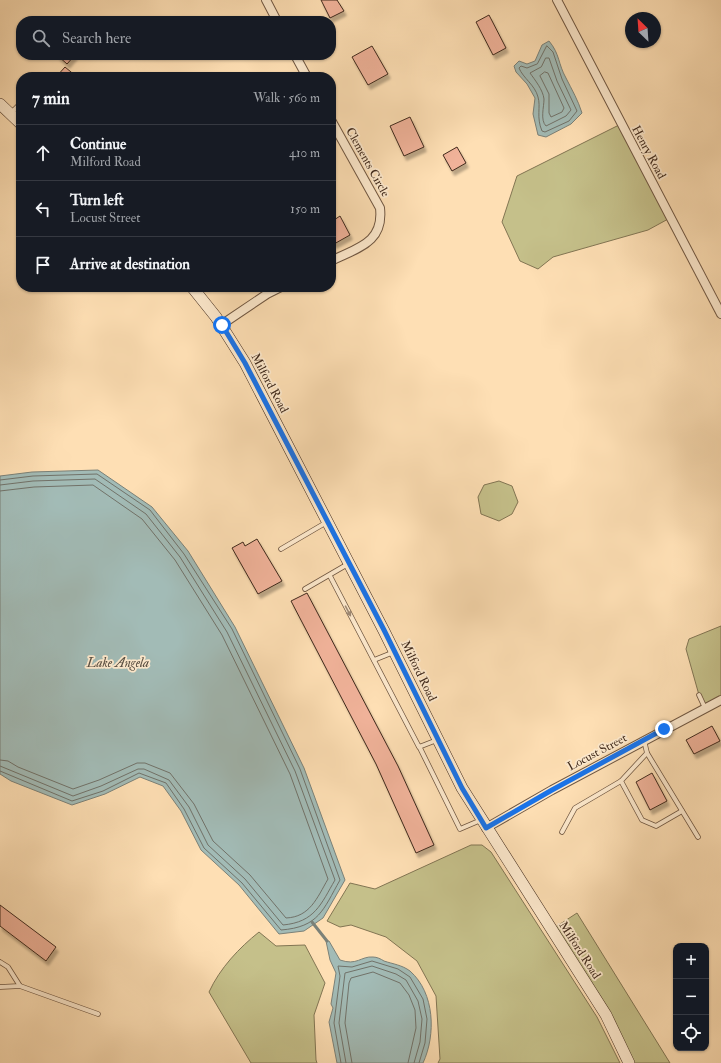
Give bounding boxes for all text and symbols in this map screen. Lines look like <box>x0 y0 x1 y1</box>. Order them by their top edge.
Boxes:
north arrow <box>625 12 661 48</box>
search box <box>16 16 336 60</box>
icon: search <box>30 27 52 49</box>
text: Search here <box>62 29 131 48</box>
text: 7 min <box>32 88 70 109</box>
text: Walk · 560 m <box>253 90 320 106</box>
street label: Henry Road <box>628 123 669 182</box>
street label: Clements Circle <box>342 125 393 200</box>
text: Continue <box>70 135 126 154</box>
icon: ahead <box>32 142 54 164</box>
text: 410 m <box>289 145 320 161</box>
text: Milford Road <box>70 154 141 170</box>
text: Turn left <box>70 191 124 210</box>
icon: left <box>32 198 54 220</box>
text: 150 m <box>290 201 320 217</box>
text: Locust Street <box>70 210 140 226</box>
icon: arrive <box>32 254 54 276</box>
text: Arrive at destination <box>70 255 190 274</box>
route start <box>213 316 231 334</box>
street label: Milford Road <box>248 351 292 416</box>
one-way arrow <box>345 605 351 616</box>
street label: Milford Road <box>397 639 440 704</box>
water label: Lake Angela <box>86 655 149 671</box>
route end <box>655 720 673 738</box>
street label: Locust Street <box>565 731 630 774</box>
street label: Milford Road <box>555 919 604 982</box>
map controls <box>673 943 709 1051</box>
button: + <box>673 943 709 979</box>
button: − <box>673 979 709 1015</box>
button: locate <box>673 1015 709 1051</box>

